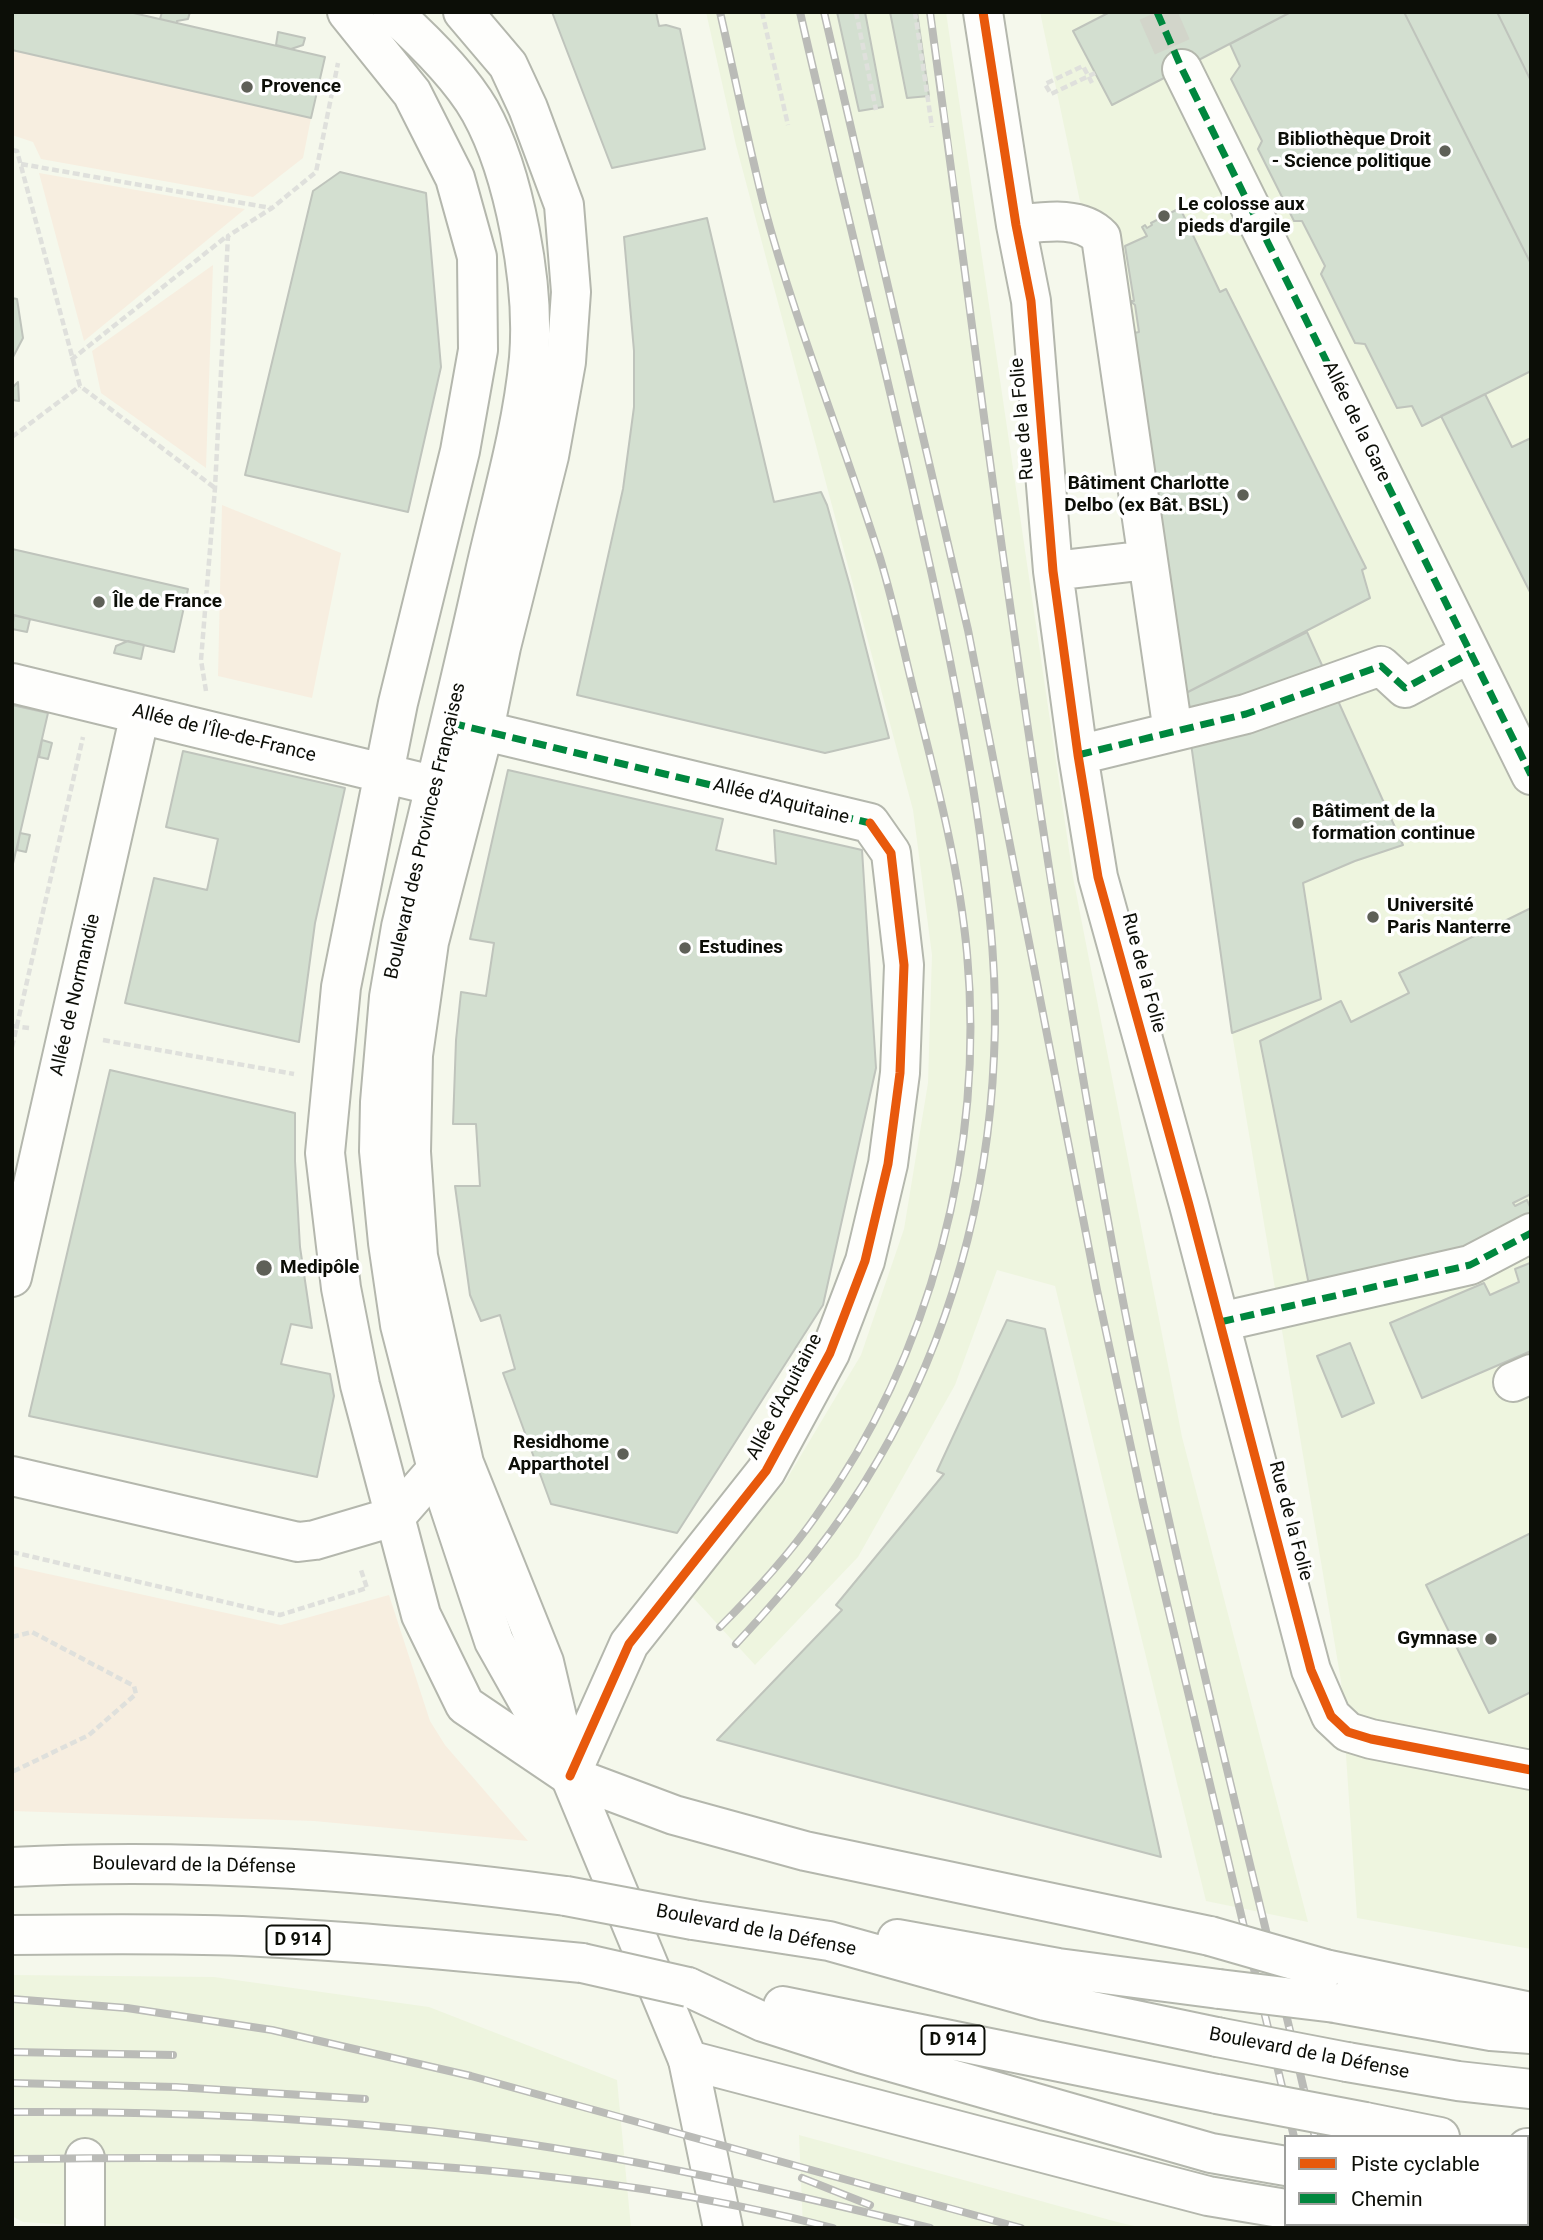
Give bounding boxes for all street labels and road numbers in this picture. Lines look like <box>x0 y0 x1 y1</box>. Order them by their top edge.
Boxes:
street label: Rue de la Folie <box>1006 357 1040 481</box>
street label: Allée de la Gare <box>1317 358 1395 486</box>
street label: Boulevard des Provinces Françaises <box>381 680 471 982</box>
street label: Allée de l'Île-de-France <box>130 700 318 768</box>
street label: Allée d'Aquitaine <box>711 774 851 830</box>
street label: Rue de la Folie <box>1116 911 1170 1035</box>
street label: Allée de Normandie <box>46 912 106 1078</box>
street label: Allée d'Aquitaine <box>742 1330 828 1464</box>
street label: Rue de la Folie <box>1263 1459 1317 1583</box>
street label: Boulevard de la Défense <box>92 1853 296 1879</box>
street label: Boulevard de la Défense <box>654 1900 858 1962</box>
road number: D 914 <box>266 1926 330 1954</box>
street label: Boulevard de la Défense <box>1207 2023 1411 2085</box>
road number: D 914 <box>922 2026 984 2054</box>

